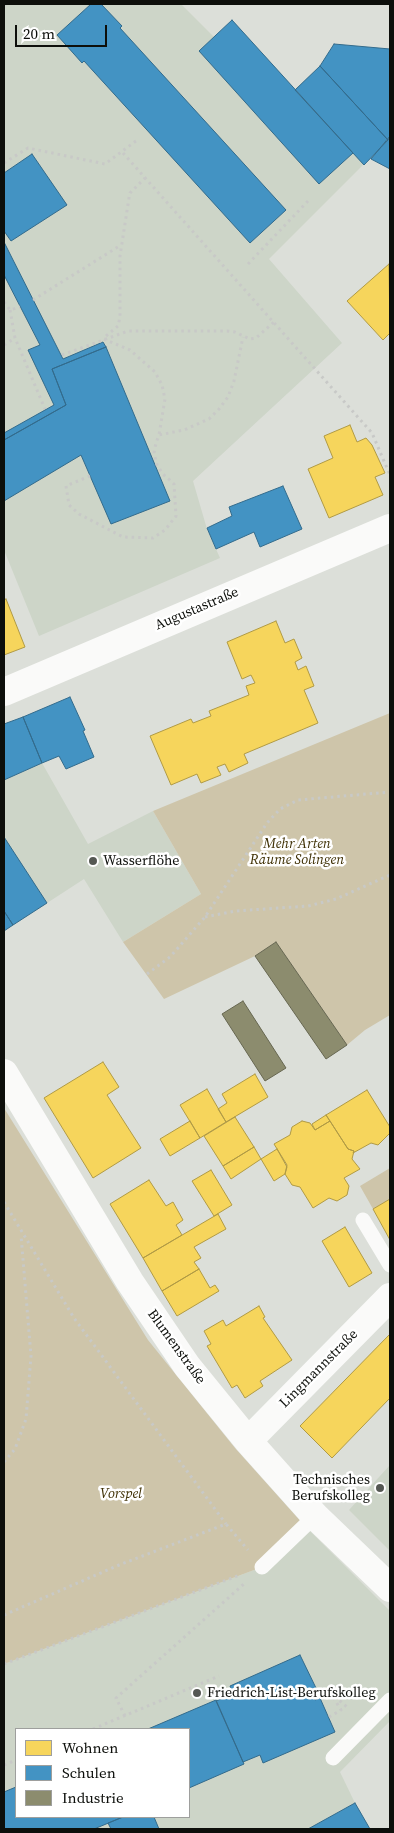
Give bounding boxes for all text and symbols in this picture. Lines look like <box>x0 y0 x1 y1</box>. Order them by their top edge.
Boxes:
scale bar <box>18 15 110 47</box>
text: 20 m <box>23 23 55 44</box>
street label: Augustastraße <box>153 584 241 634</box>
park label: Mehr Arten Räume Solingen <box>250 836 344 869</box>
place label: Wasserflöhe <box>103 853 179 869</box>
marker: Wasserflöhe <box>87 855 99 867</box>
street label: Blumenstraße <box>143 1306 209 1388</box>
street label: Lingmannstraße <box>276 1326 362 1412</box>
place label: Technisches Berufskolleg <box>291 1472 370 1504</box>
marker: Technisches Berufskolleg <box>374 1482 386 1494</box>
park label: Vorspel <box>100 1486 142 1502</box>
place label: Friedrich-List-Berufskolleg <box>207 1685 376 1701</box>
marker: Friedrich-List-Berufskolleg <box>191 1687 203 1699</box>
legend <box>15 1728 190 1818</box>
text: Wohnen <box>62 1737 118 1758</box>
text: Schulen <box>62 1762 116 1783</box>
text: Industrie <box>62 1787 124 1808</box>

